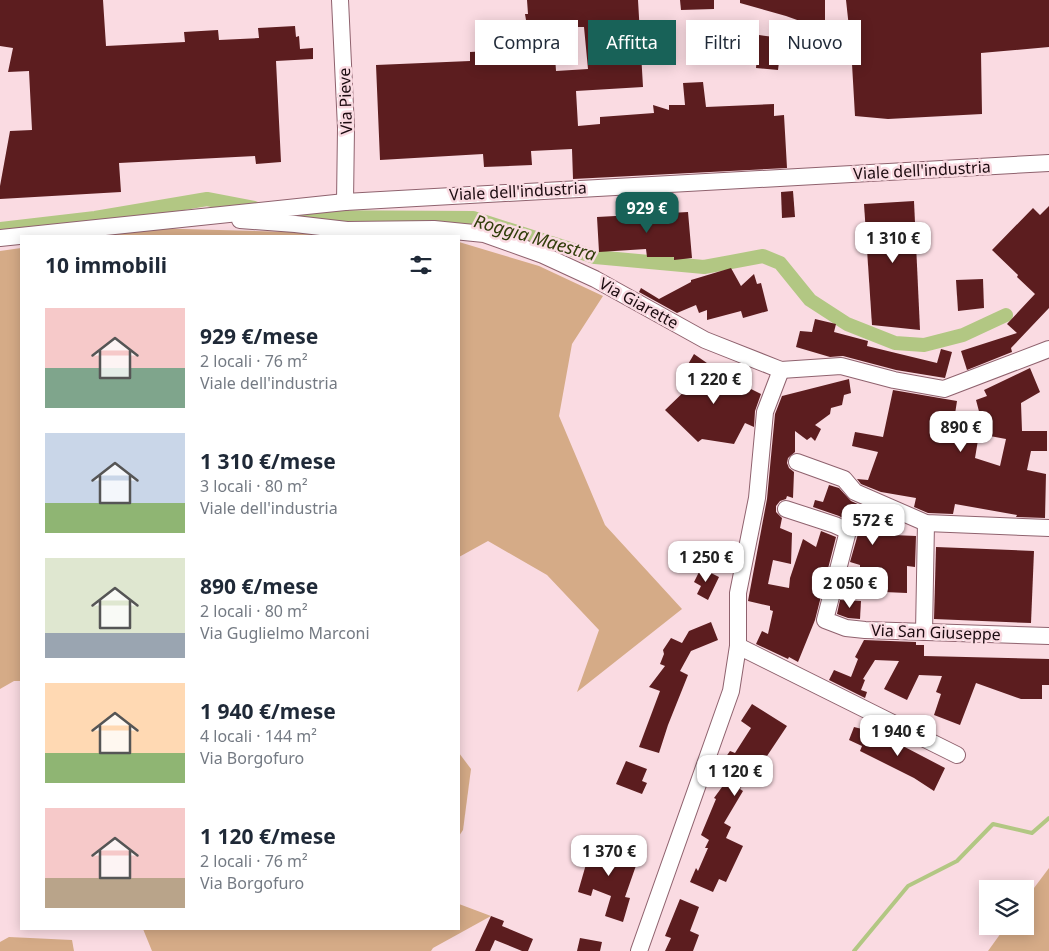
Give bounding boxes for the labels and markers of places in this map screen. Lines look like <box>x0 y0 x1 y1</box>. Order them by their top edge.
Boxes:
pin: 929 € <box>612 192 682 234</box>
pin: 1 310 € <box>847 222 939 264</box>
pin: 1 220 € <box>668 362 760 405</box>
pin: 890 € <box>926 410 996 453</box>
pin: 572 € <box>838 504 908 546</box>
pin: 1 250 € <box>660 540 752 583</box>
pin: 2 050 € <box>804 566 896 609</box>
pin: 1 940 € <box>852 714 944 757</box>
pin: 1 120 € <box>689 754 781 797</box>
pin: 1 370 € <box>563 834 655 877</box>

